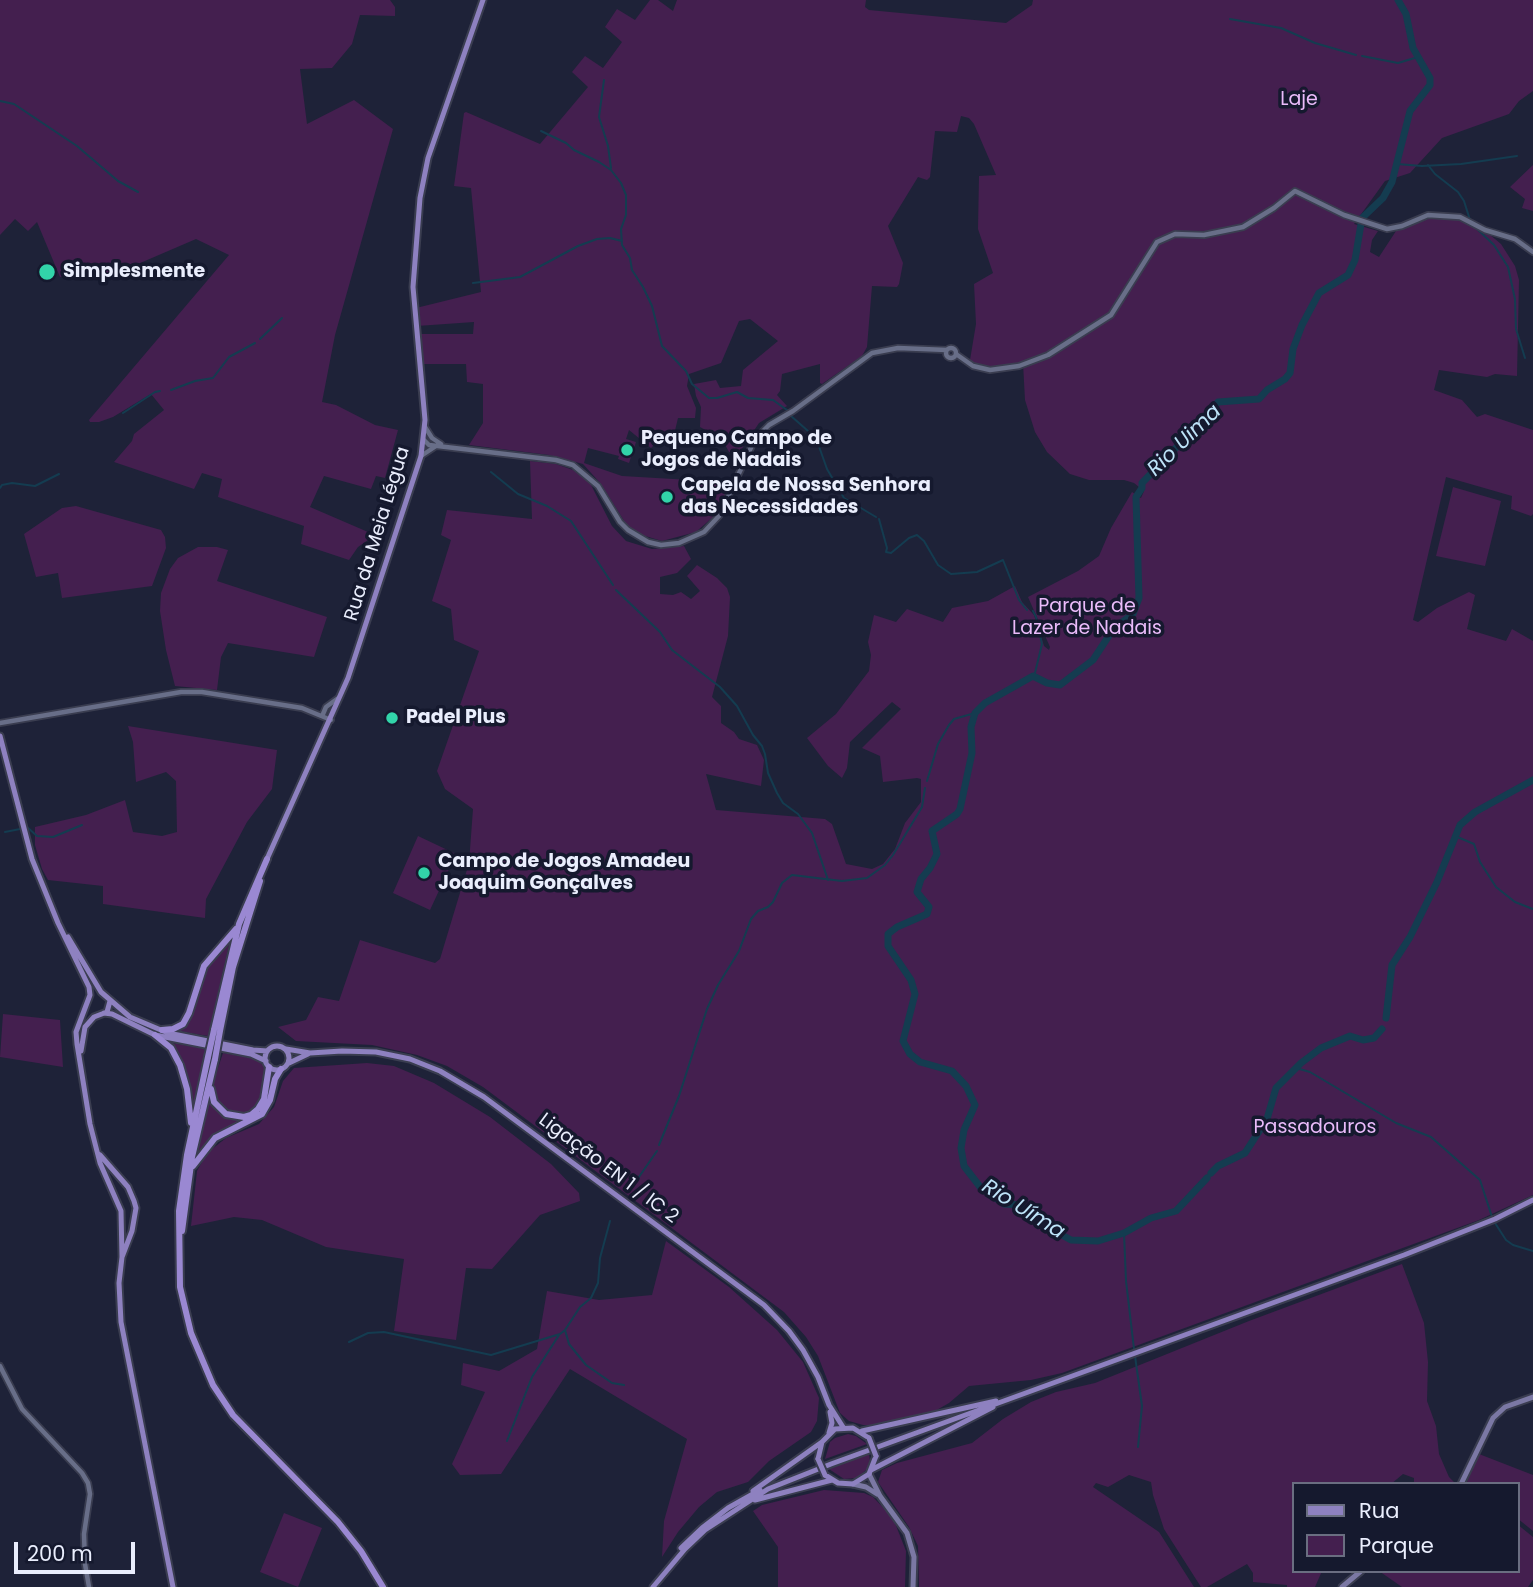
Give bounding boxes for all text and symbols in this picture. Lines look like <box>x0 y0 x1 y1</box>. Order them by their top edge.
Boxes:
park label: Laje <box>1280 89 1318 111</box>
place label: Simplesmente <box>63 261 205 283</box>
marker: Simplesmente <box>37 262 57 282</box>
water label: Rio Uima <box>1143 400 1227 482</box>
place label: Pequeno Campo de Jogos de Nadais <box>641 428 832 472</box>
marker: Pequeno Campo de Jogos de Nadais <box>619 442 635 458</box>
street label: Rua da Meia Légua <box>341 444 415 624</box>
place label: Capela de Nossa Senhora das Necessidades <box>681 475 931 519</box>
marker: Capela de Nossa Senhora das Necessidades <box>659 489 675 505</box>
park label: Parque de Lazer de Nadais <box>1012 596 1162 640</box>
place label: Padel Plus <box>406 707 506 729</box>
marker: Padel Plus <box>384 710 400 726</box>
place label: Campo de Jogos Amadeu Joaquim Gonçalves <box>438 851 690 895</box>
marker: Campo de Jogos Amadeu Joaquim Gonçalves <box>416 865 432 881</box>
street label: Ligação EN 1 / IC 2 <box>534 1109 682 1229</box>
park label: Passadouros <box>1254 1117 1376 1139</box>
water label: Rio Uíma <box>977 1175 1069 1245</box>
legend <box>1292 1482 1519 1573</box>
text: Rua <box>1359 1496 1399 1525</box>
scale bar <box>18 1528 138 1572</box>
text: Parque <box>1359 1531 1434 1560</box>
text: 200 m <box>27 1539 93 1568</box>

